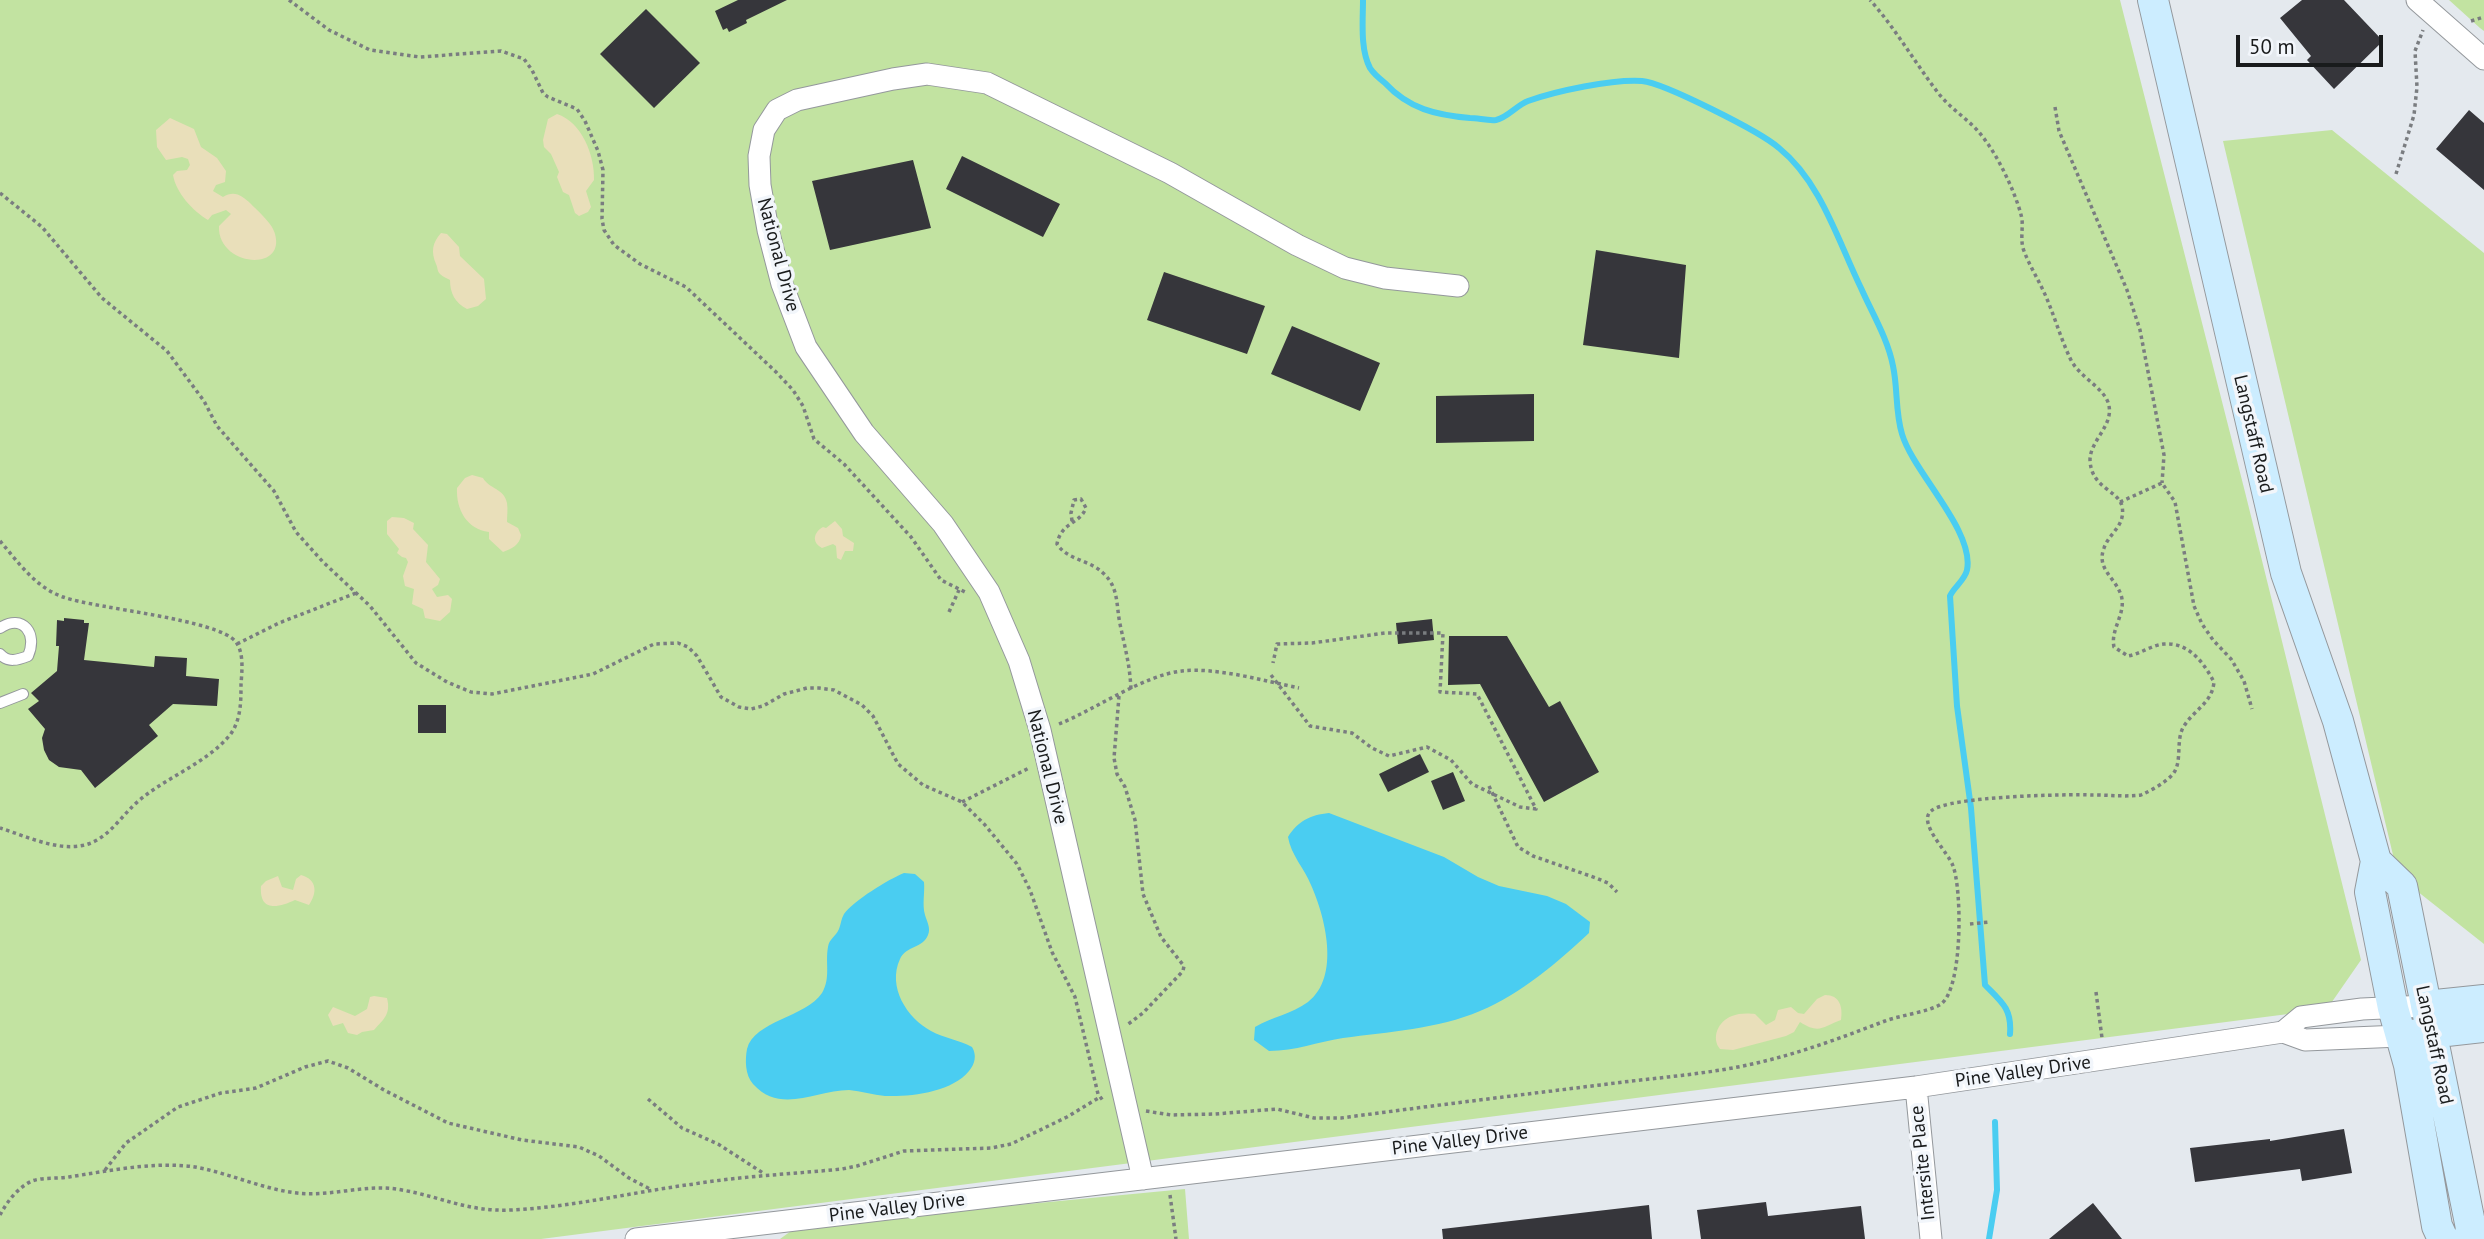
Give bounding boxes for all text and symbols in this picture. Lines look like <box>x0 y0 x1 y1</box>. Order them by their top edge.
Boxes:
scale bar <box>2239 21 2386 65</box>
text: 50 m <box>2249 33 2295 60</box>
street label: National Drive <box>752 196 804 314</box>
street label: Langstaff Road <box>2228 373 2278 495</box>
street label: National Drive <box>1022 708 1072 826</box>
street label: Langstaff Road <box>2410 984 2458 1106</box>
street label: Pine Valley Drive <box>1954 1051 2092 1093</box>
street label: Intersite Place <box>1906 1104 1940 1222</box>
street label: Pine Valley Drive <box>1391 1121 1529 1161</box>
street label: Pine Valley Drive <box>828 1188 966 1228</box>

